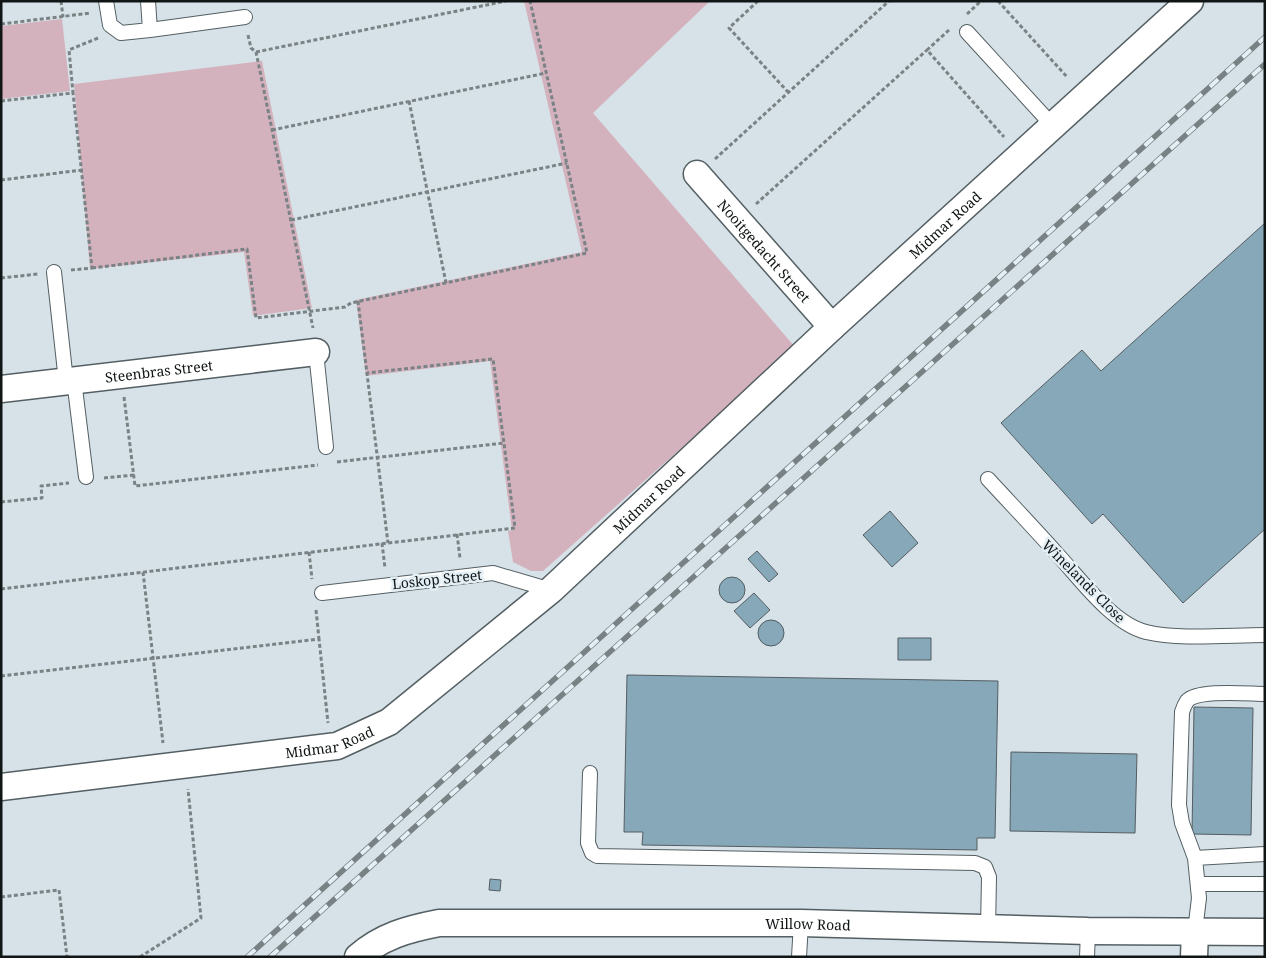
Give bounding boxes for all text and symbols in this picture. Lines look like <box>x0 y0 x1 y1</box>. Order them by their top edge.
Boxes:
street label: Midmar Road <box>904 186 985 262</box>
street label: Nooitgedacht Street <box>714 195 815 306</box>
street label: Steenbras Street <box>104 355 214 386</box>
street label: Midmar Road <box>608 461 688 537</box>
street label: Winelands Close <box>1038 535 1130 627</box>
street label: Loskop Street <box>391 565 483 593</box>
street label: Midmar Road <box>284 721 377 762</box>
street label: Willow Road <box>765 914 851 934</box>

